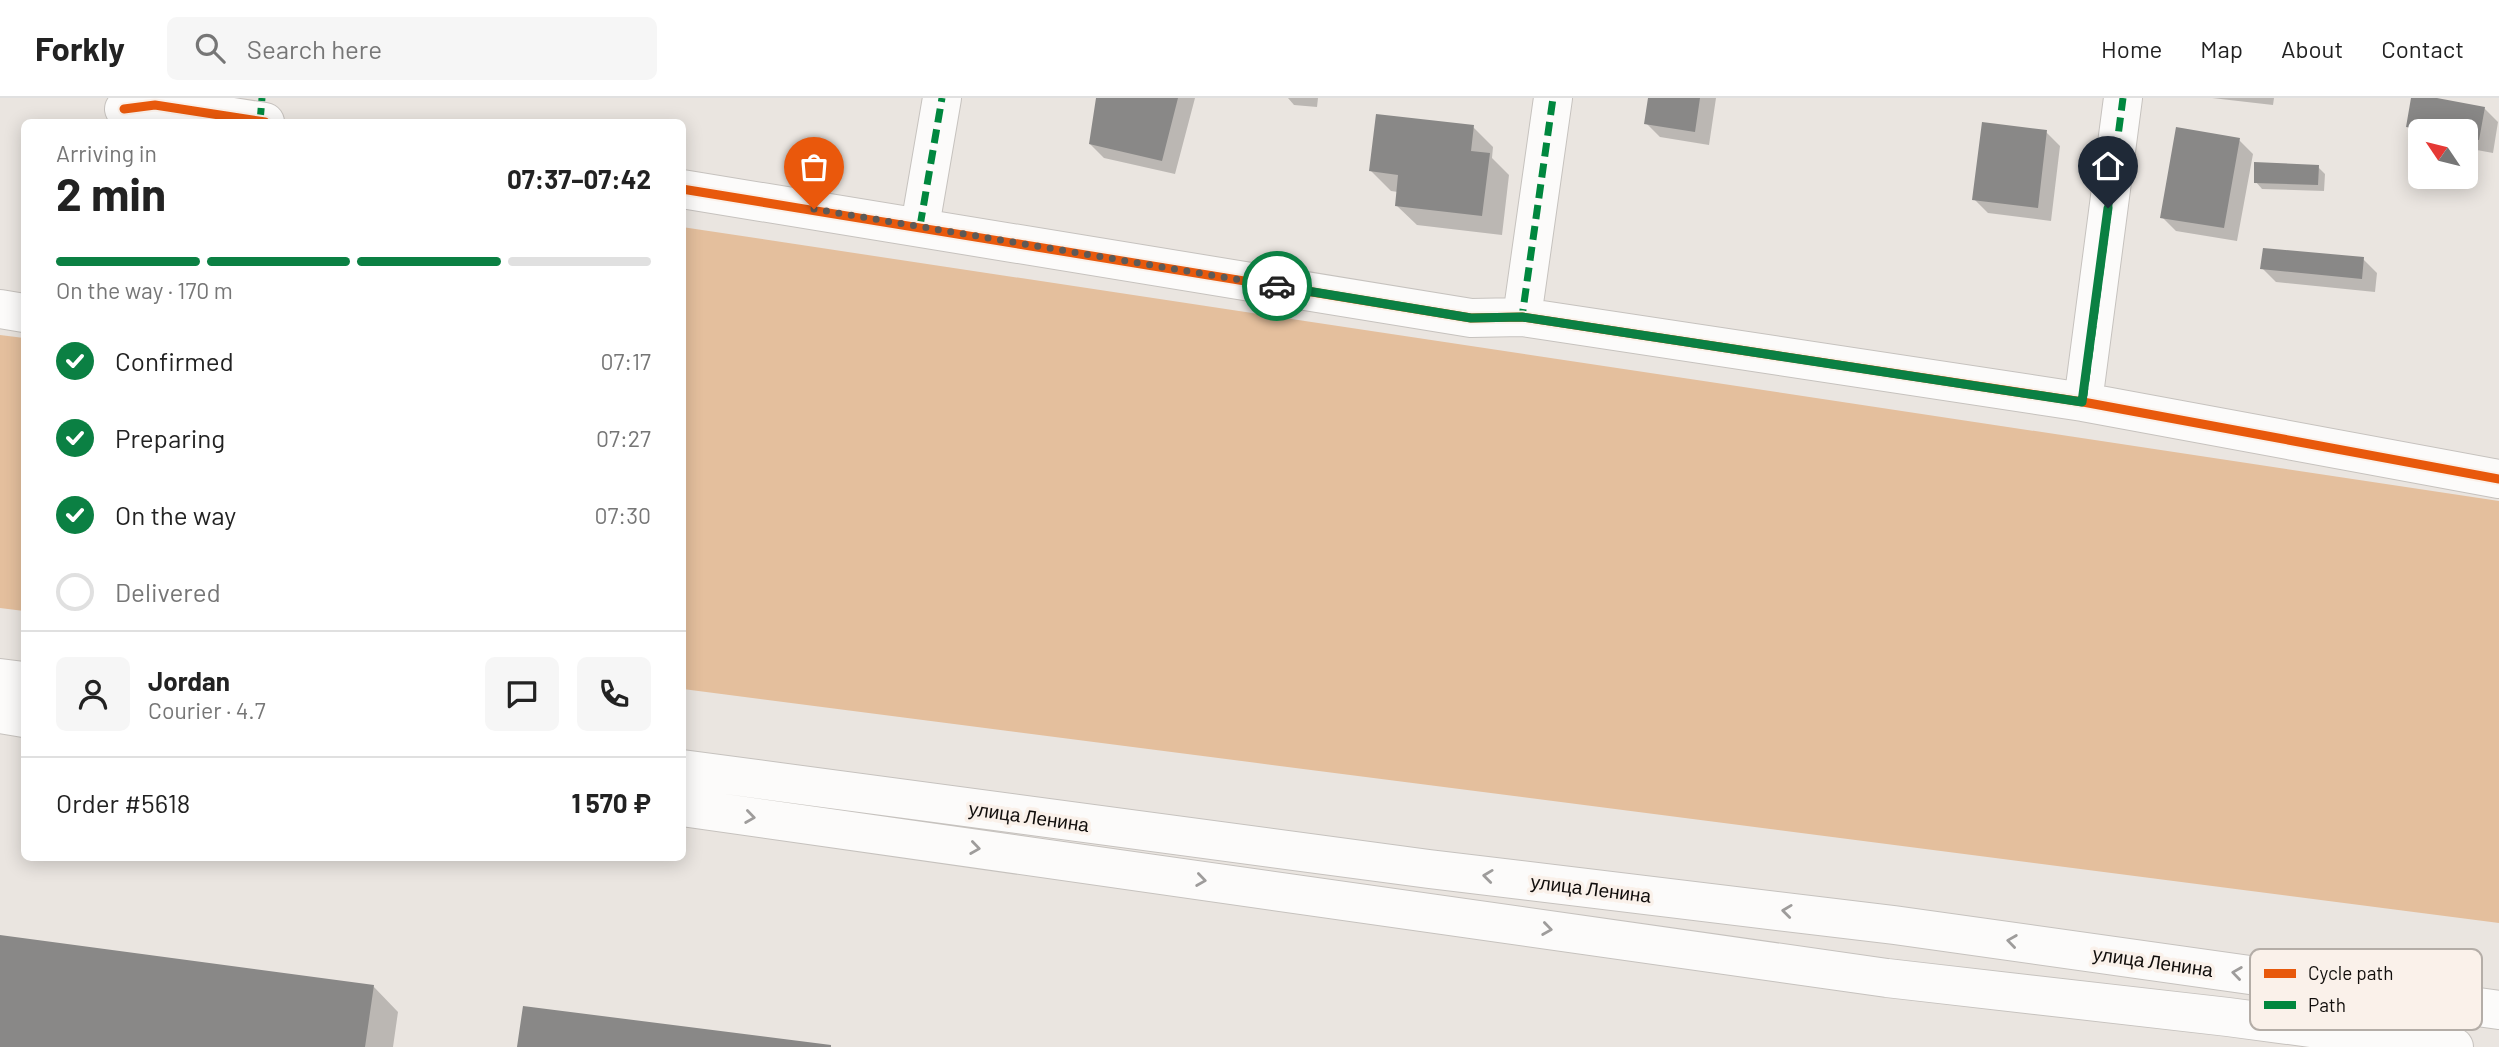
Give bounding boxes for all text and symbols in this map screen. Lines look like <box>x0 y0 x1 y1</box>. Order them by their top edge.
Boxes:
search box <box>167 17 657 80</box>
text: Forkly <box>35 28 125 68</box>
icon: search <box>191 29 229 67</box>
text: Search here <box>247 33 382 64</box>
text: Home <box>2101 34 2162 63</box>
text: Map <box>2200 34 2243 63</box>
text: About <box>2281 34 2343 63</box>
text: Contact <box>2381 34 2464 63</box>
north arrow <box>2408 119 2478 189</box>
map controls <box>2408 119 2478 189</box>
pin <box>2078 136 2138 208</box>
pin <box>784 137 844 209</box>
text: Arriving in <box>56 139 157 167</box>
icon: home <box>2089 147 2127 185</box>
icon: bag <box>795 148 833 186</box>
text: 07:37–07:42 <box>507 163 651 194</box>
text: 2 min <box>56 165 166 220</box>
courier <box>1242 251 1312 321</box>
icon: car <box>1258 267 1296 305</box>
text: On the way · 170 m <box>56 276 233 304</box>
icon: check <box>56 342 94 380</box>
text: Confirmed <box>115 345 234 376</box>
text: 07:17 <box>600 347 651 375</box>
icon: check <box>56 419 94 457</box>
text: Preparing <box>115 422 225 453</box>
text: 07:27 <box>596 424 651 452</box>
icon: check <box>56 496 94 534</box>
text: On the way <box>115 499 236 530</box>
text: 07:30 <box>594 501 651 529</box>
text: Delivered <box>115 576 221 607</box>
button: person <box>56 657 130 731</box>
button: chat <box>485 657 559 731</box>
button: phone <box>577 657 651 731</box>
text: Jordan <box>148 665 230 696</box>
text: Courier · 4.7 <box>148 696 266 724</box>
text: Order #5618 <box>56 787 190 818</box>
text: 1 570 ₽ <box>571 787 651 818</box>
street label: улица Ленина <box>967 796 1091 836</box>
one-way arrow <box>744 809 756 824</box>
one-way arrow <box>970 840 981 855</box>
one-way arrow <box>1482 868 1494 883</box>
street label: улица Ленина <box>1529 869 1653 907</box>
one-way arrow <box>1195 872 1207 887</box>
one-way arrow <box>1781 903 1792 918</box>
one-way arrow <box>1541 922 1553 937</box>
one-way arrow <box>2006 934 2018 949</box>
street label: улица Ленина <box>2091 941 2215 981</box>
legend <box>2250 949 2482 1030</box>
text: Cycle path <box>2308 961 2393 984</box>
one-way arrow <box>2231 966 2243 981</box>
text: Path <box>2308 993 2346 1016</box>

